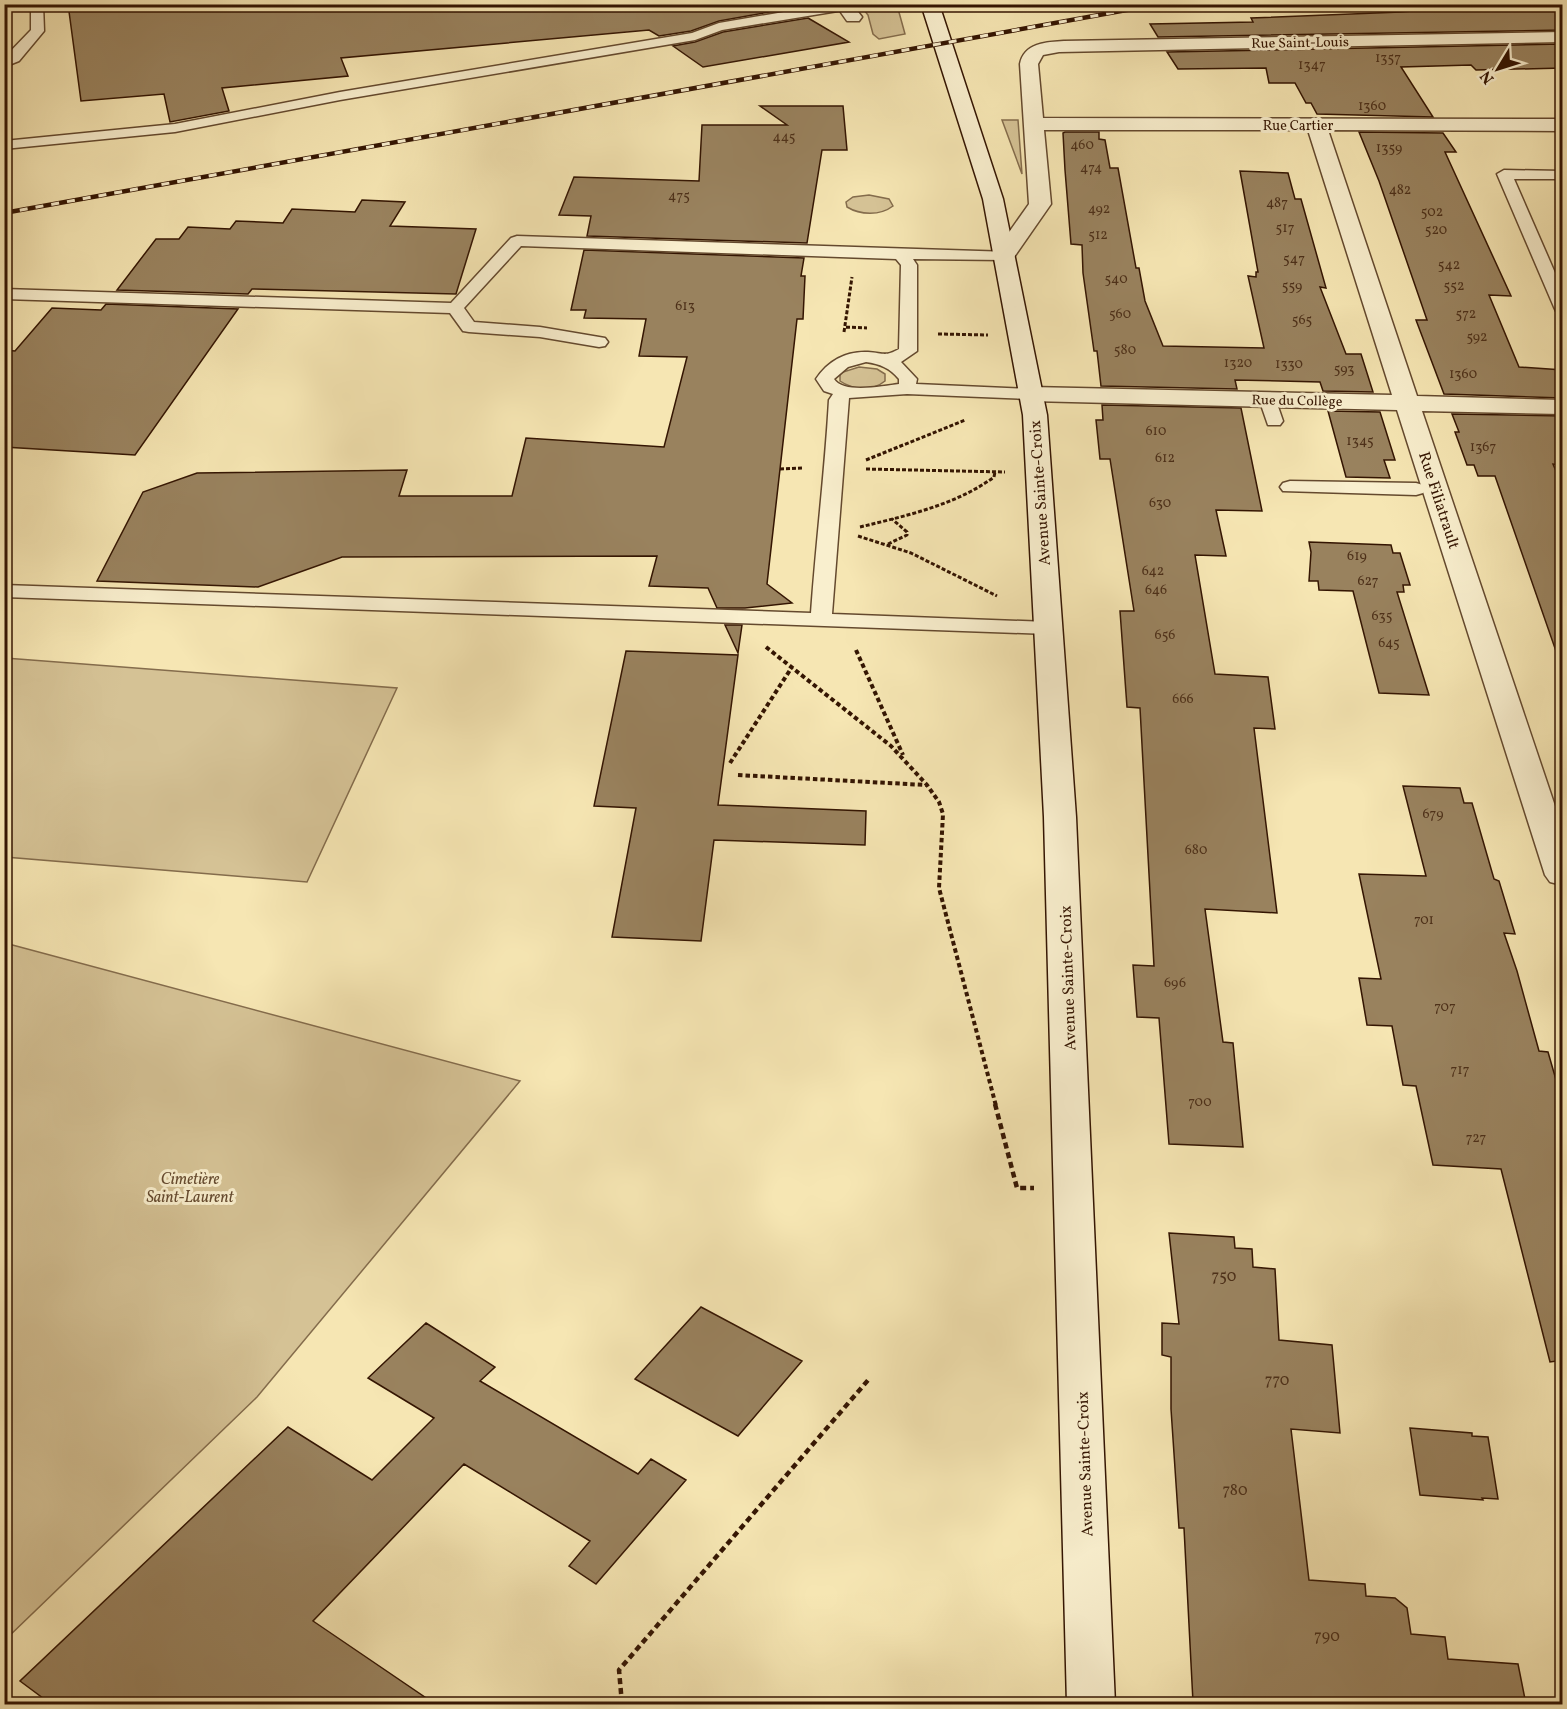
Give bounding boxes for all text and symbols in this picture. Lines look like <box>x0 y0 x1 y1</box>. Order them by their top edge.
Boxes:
street label: Rue Saint-Louis <box>1251 33 1349 54</box>
north arrow <box>1468 39 1528 99</box>
house number: 1357 <box>1375 49 1401 68</box>
house number: 1347 <box>1298 56 1326 75</box>
text: N <box>1475 65 1500 88</box>
house number: 1360 <box>1358 97 1386 116</box>
street label: Rue Cartier <box>1263 117 1333 136</box>
house number: 445 <box>772 128 796 147</box>
house number: 460 <box>1070 136 1094 155</box>
house number: 1359 <box>1376 139 1402 158</box>
house number: 474 <box>1080 159 1102 178</box>
house number: 482 <box>1389 181 1411 200</box>
house number: 475 <box>668 187 690 206</box>
house number: 487 <box>1266 194 1288 213</box>
house number: 492 <box>1088 200 1110 219</box>
house number: 502 <box>1421 203 1443 222</box>
house number: 517 <box>1276 219 1295 238</box>
house number: 520 <box>1425 221 1447 240</box>
house number: 512 <box>1088 226 1108 245</box>
house number: 547 <box>1283 250 1305 269</box>
house number: 542 <box>1438 256 1460 275</box>
house number: 540 <box>1104 270 1128 289</box>
house number: 559 <box>1282 277 1302 296</box>
house number: 552 <box>1444 277 1465 296</box>
house number: 613 <box>675 297 695 316</box>
house number: 560 <box>1109 305 1131 324</box>
house number: 572 <box>1456 305 1476 324</box>
house number: 565 <box>1292 311 1312 330</box>
house number: 592 <box>1466 328 1488 347</box>
house number: 580 <box>1114 341 1136 360</box>
house number: 1320 <box>1224 354 1252 373</box>
house number: 1330 <box>1275 355 1303 374</box>
house number: 593 <box>1334 360 1354 379</box>
house number: 1360 <box>1449 365 1477 384</box>
street label: Rue du Collège <box>1251 391 1343 412</box>
street label: Avenue Sainte-Croix <box>1025 419 1057 566</box>
house number: 610 <box>1146 422 1166 441</box>
house number: 1345 <box>1346 432 1374 451</box>
house number: 1367 <box>1470 438 1496 457</box>
house number: 612 <box>1155 449 1175 468</box>
street label: Rue Filiatrault <box>1412 449 1464 552</box>
house number: 630 <box>1149 494 1171 513</box>
house number: 619 <box>1347 547 1367 566</box>
house number: 642 <box>1142 562 1164 581</box>
house number: 627 <box>1357 572 1379 591</box>
house number: 646 <box>1145 581 1167 600</box>
house number: 635 <box>1372 607 1392 626</box>
house number: 656 <box>1155 626 1175 645</box>
house number: 645 <box>1378 634 1400 653</box>
house number: 666 <box>1172 690 1194 709</box>
house number: 679 <box>1423 805 1444 824</box>
house number: 680 <box>1185 841 1207 860</box>
street label: Avenue Sainte-Croix <box>1055 905 1083 1051</box>
house number: 701 <box>1414 911 1434 930</box>
house number: 696 <box>1164 974 1186 993</box>
house number: 707 <box>1434 998 1456 1017</box>
house number: 717 <box>1450 1061 1470 1080</box>
house number: 700 <box>1188 1093 1212 1112</box>
house number: 727 <box>1466 1129 1486 1148</box>
park label: Cimetière Saint-Laurent <box>146 1169 234 1209</box>
house number: 750 <box>1212 1266 1236 1288</box>
house number: 770 <box>1265 1370 1289 1392</box>
street label: Avenue Sainte-Croix <box>1072 1391 1100 1537</box>
house number: 780 <box>1222 1480 1248 1502</box>
house number: 790 <box>1314 1626 1340 1648</box>

